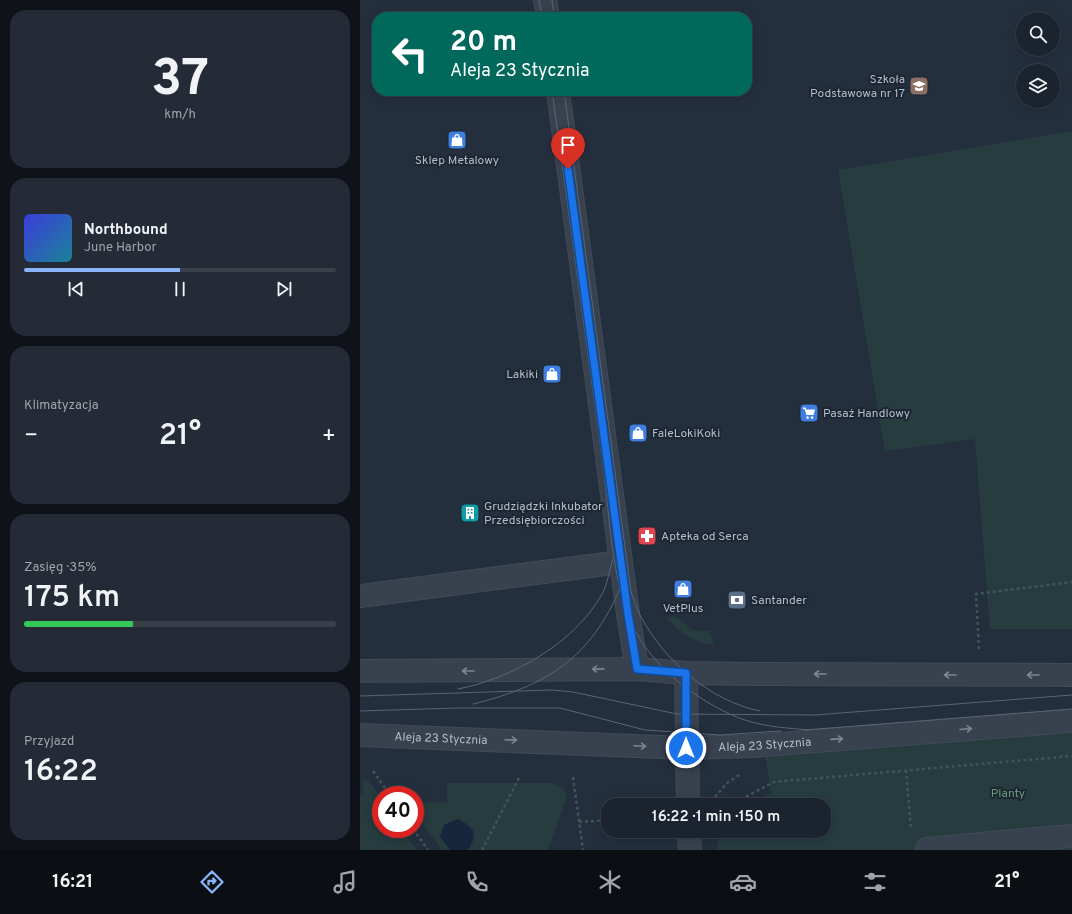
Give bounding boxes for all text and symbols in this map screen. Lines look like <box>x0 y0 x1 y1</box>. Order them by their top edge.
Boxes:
map controls <box>1016 12 1060 108</box>
button: search <box>1016 12 1060 56</box>
text: 20 m <box>450 25 517 61</box>
icon: left <box>384 28 436 80</box>
text: 37 <box>151 48 209 114</box>
text: Aleja 23 Stycznia <box>450 60 590 83</box>
button: layers <box>1016 64 1060 108</box>
place label: Szkoła Podstawowa nr 17 <box>810 72 905 102</box>
school or university icon: Szkoła Podstawowa nr 17 <box>908 75 930 97</box>
text: km/h <box>164 107 196 123</box>
pin <box>551 128 585 169</box>
shop icon: Sklep Metalowy <box>446 129 468 151</box>
icon: arrive <box>557 134 579 156</box>
place label: Sklep Metalowy <box>415 153 499 169</box>
text: Northbound <box>84 221 168 240</box>
text: June Harbor <box>84 240 157 256</box>
icon: previous <box>65 278 87 300</box>
icon: pause <box>169 278 191 300</box>
icon: next <box>273 278 295 300</box>
shop icon: Lakiki <box>541 363 563 385</box>
place label: Lakiki <box>506 367 538 383</box>
text: Klimatyzacja <box>24 398 99 414</box>
supermarket icon: Pasaż Handlowy <box>798 402 820 424</box>
place label: Pasaż Handlowy <box>823 406 910 422</box>
text: 21° <box>159 418 201 455</box>
shop icon: FaleLokiKoki <box>627 422 649 444</box>
text: − <box>24 423 38 450</box>
text: + <box>322 423 336 450</box>
place label: FaleLokiKoki <box>652 426 720 442</box>
place label: Grudziądzki Inkubator Przedsiębiorczości <box>484 499 603 529</box>
building icon: Grudziądzki Inkubator Przedsiębiorczości <box>459 502 481 524</box>
pharmacy icon: Apteka od Serca <box>636 525 658 547</box>
place label: Apteka od Serca <box>661 529 748 545</box>
text: Zasięg · 35% <box>24 560 97 576</box>
shop icon: VetPlus <box>672 578 694 600</box>
text: 175 km <box>24 580 120 617</box>
bank icon: Santander <box>726 589 748 611</box>
place label: Santander <box>751 593 807 609</box>
place label: VetPlus <box>663 601 703 617</box>
one-way arrow <box>592 665 605 673</box>
one-way arrow <box>462 667 475 675</box>
one-way arrow <box>814 670 827 678</box>
one-way arrow <box>944 671 957 679</box>
one-way arrow <box>1027 671 1040 679</box>
one-way arrow <box>959 726 972 733</box>
position arrow <box>665 727 707 769</box>
street label: Aleja 23 Stycznia <box>394 729 488 749</box>
text: Przyjazd <box>24 734 74 750</box>
street label: Aleja 23 Stycznia <box>718 734 812 756</box>
one-way arrow <box>504 736 517 743</box>
one-way arrow <box>830 736 843 743</box>
one-way arrow <box>633 742 646 749</box>
text: 16:22 <box>24 754 98 791</box>
speed limit sign: 40 <box>372 786 424 838</box>
park label: Planty <box>991 786 1025 802</box>
text: 16:22 · 1 min · 150 m <box>652 808 780 827</box>
icon: directions <box>198 868 226 896</box>
icon: music <box>331 868 359 896</box>
icon: phone <box>463 868 491 896</box>
icon: climate <box>596 868 624 896</box>
icon: car <box>729 868 757 896</box>
icon: filters <box>861 868 889 896</box>
text: 16:21 <box>52 871 93 894</box>
text: 21° <box>994 871 1020 894</box>

